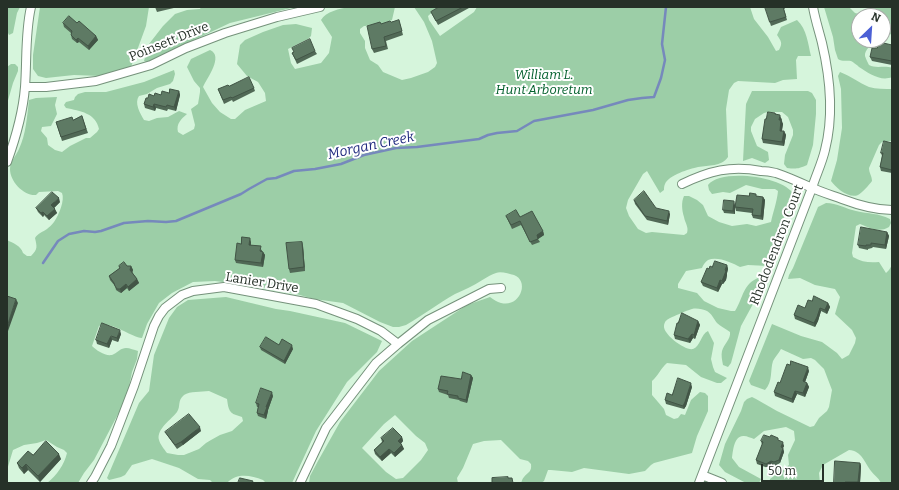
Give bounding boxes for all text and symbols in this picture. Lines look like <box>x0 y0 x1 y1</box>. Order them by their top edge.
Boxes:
north arrow <box>851 8 891 48</box>
text: N <box>869 10 882 25</box>
street label: Poinsett Drive <box>127 19 211 65</box>
park label: William L. Hunt Arboretum <box>495 67 593 98</box>
water label: Morgan Creek <box>326 129 416 163</box>
street label: Rhododendron Court <box>747 183 807 307</box>
street label: Lanier Drive <box>224 270 300 296</box>
scale bar <box>763 456 826 482</box>
text: 50 m <box>768 464 796 478</box>

